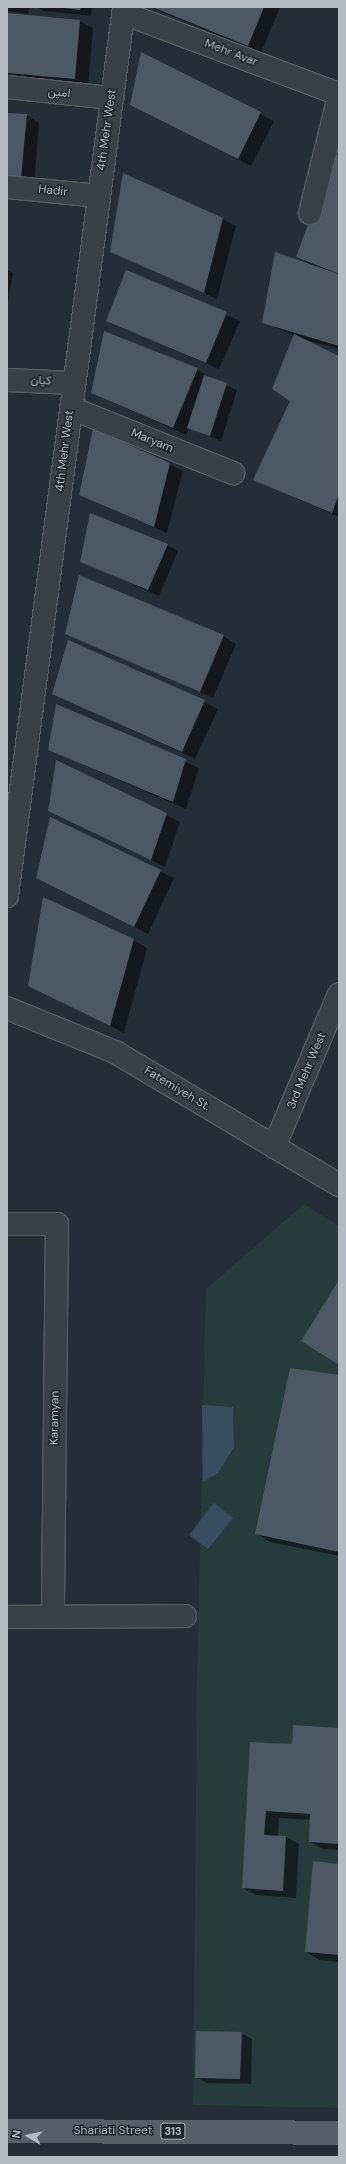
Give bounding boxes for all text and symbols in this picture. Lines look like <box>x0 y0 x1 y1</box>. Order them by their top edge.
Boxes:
street label: Mehr Avar <box>202 36 260 70</box>
street label: امین <box>47 85 71 101</box>
street label: 4th Mehr West <box>94 88 120 172</box>
street label: Hadir <box>38 182 68 200</box>
street label: کیان <box>30 373 52 389</box>
street label: 4th Mehr West <box>53 410 77 492</box>
street label: Maryam <box>129 426 175 456</box>
street label: 3rd Mehr West <box>284 1031 330 1111</box>
street label: Fatemiyeh St. <box>141 1064 213 1114</box>
street label: Karamyan <box>47 1391 63 1445</box>
north arrow <box>8 2116 48 2156</box>
road number: 313 <box>160 2122 186 2140</box>
street label: Shariati Street <box>74 2124 152 2138</box>
text: N <box>9 2129 24 2139</box>

